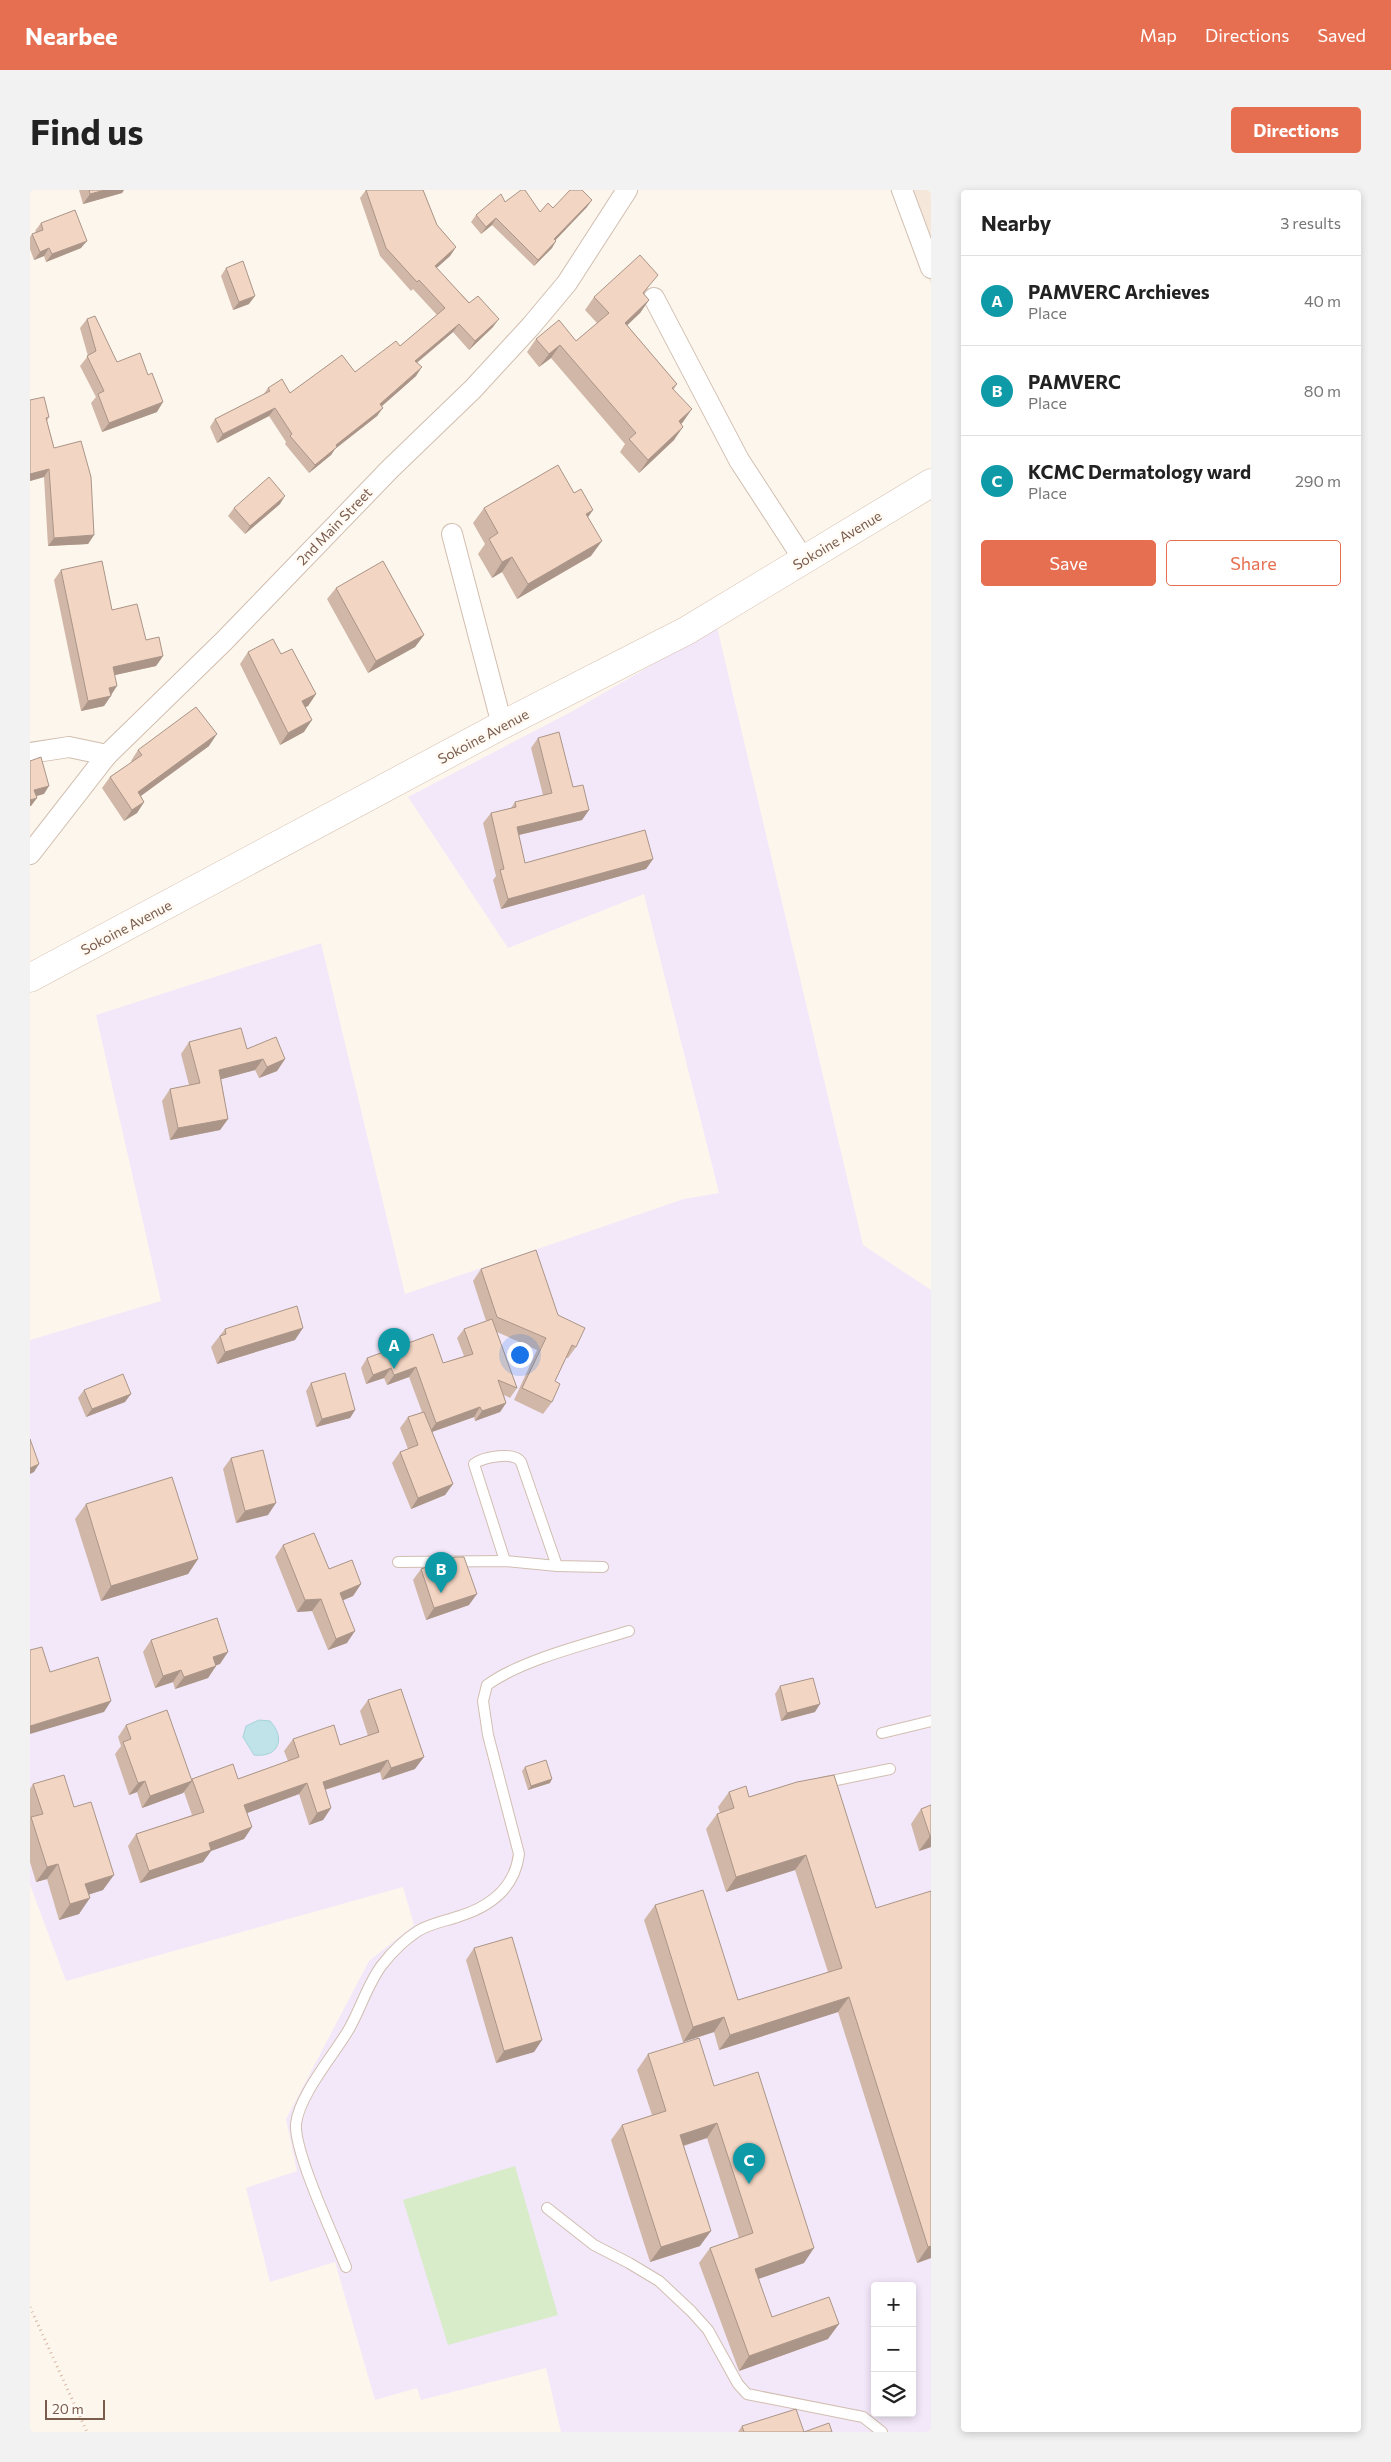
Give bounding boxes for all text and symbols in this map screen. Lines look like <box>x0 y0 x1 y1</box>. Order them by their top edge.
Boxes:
text: Nearbee <box>25 21 118 50</box>
text: Map <box>1140 24 1177 46</box>
text: Directions <box>1205 24 1289 46</box>
text: Saved <box>1317 24 1366 46</box>
button: Directions <box>1231 107 1361 153</box>
text: Find us <box>30 109 144 152</box>
text: Nearby <box>981 210 1051 235</box>
text: 3 results <box>1280 213 1341 232</box>
text: PAMVERC Archieves <box>1028 280 1210 303</box>
text: A <box>991 291 1003 310</box>
text: 40 m <box>1304 291 1341 310</box>
text: Place <box>1028 303 1067 322</box>
text: PAMVERC <box>1028 370 1121 393</box>
text: B <box>992 381 1002 400</box>
text: 80 m <box>1304 381 1341 400</box>
text: Place <box>1028 393 1067 412</box>
text: KCMC Dermatology ward <box>1028 460 1251 483</box>
text: C <box>992 471 1002 490</box>
text: 290 m <box>1295 471 1341 490</box>
text: Place <box>1028 483 1067 502</box>
street label: 2nd Main Street <box>293 484 375 568</box>
street label: Sokoine Avenue <box>790 507 884 573</box>
button: Save <box>981 540 1156 586</box>
button: Share <box>1166 540 1341 586</box>
street label: Sokoine Avenue <box>435 705 531 767</box>
street label: Sokoine Avenue <box>78 896 174 958</box>
pin: A <box>378 1328 410 1369</box>
your location <box>507 1342 533 1368</box>
pin: B <box>425 1552 457 1593</box>
pin: C <box>733 2143 765 2184</box>
map controls <box>871 2282 916 2417</box>
button: + <box>871 2282 916 2327</box>
button: − <box>871 2327 916 2372</box>
button: layers <box>871 2372 916 2417</box>
scale bar <box>45 2397 105 2420</box>
text: 20 m <box>52 2400 84 2417</box>

